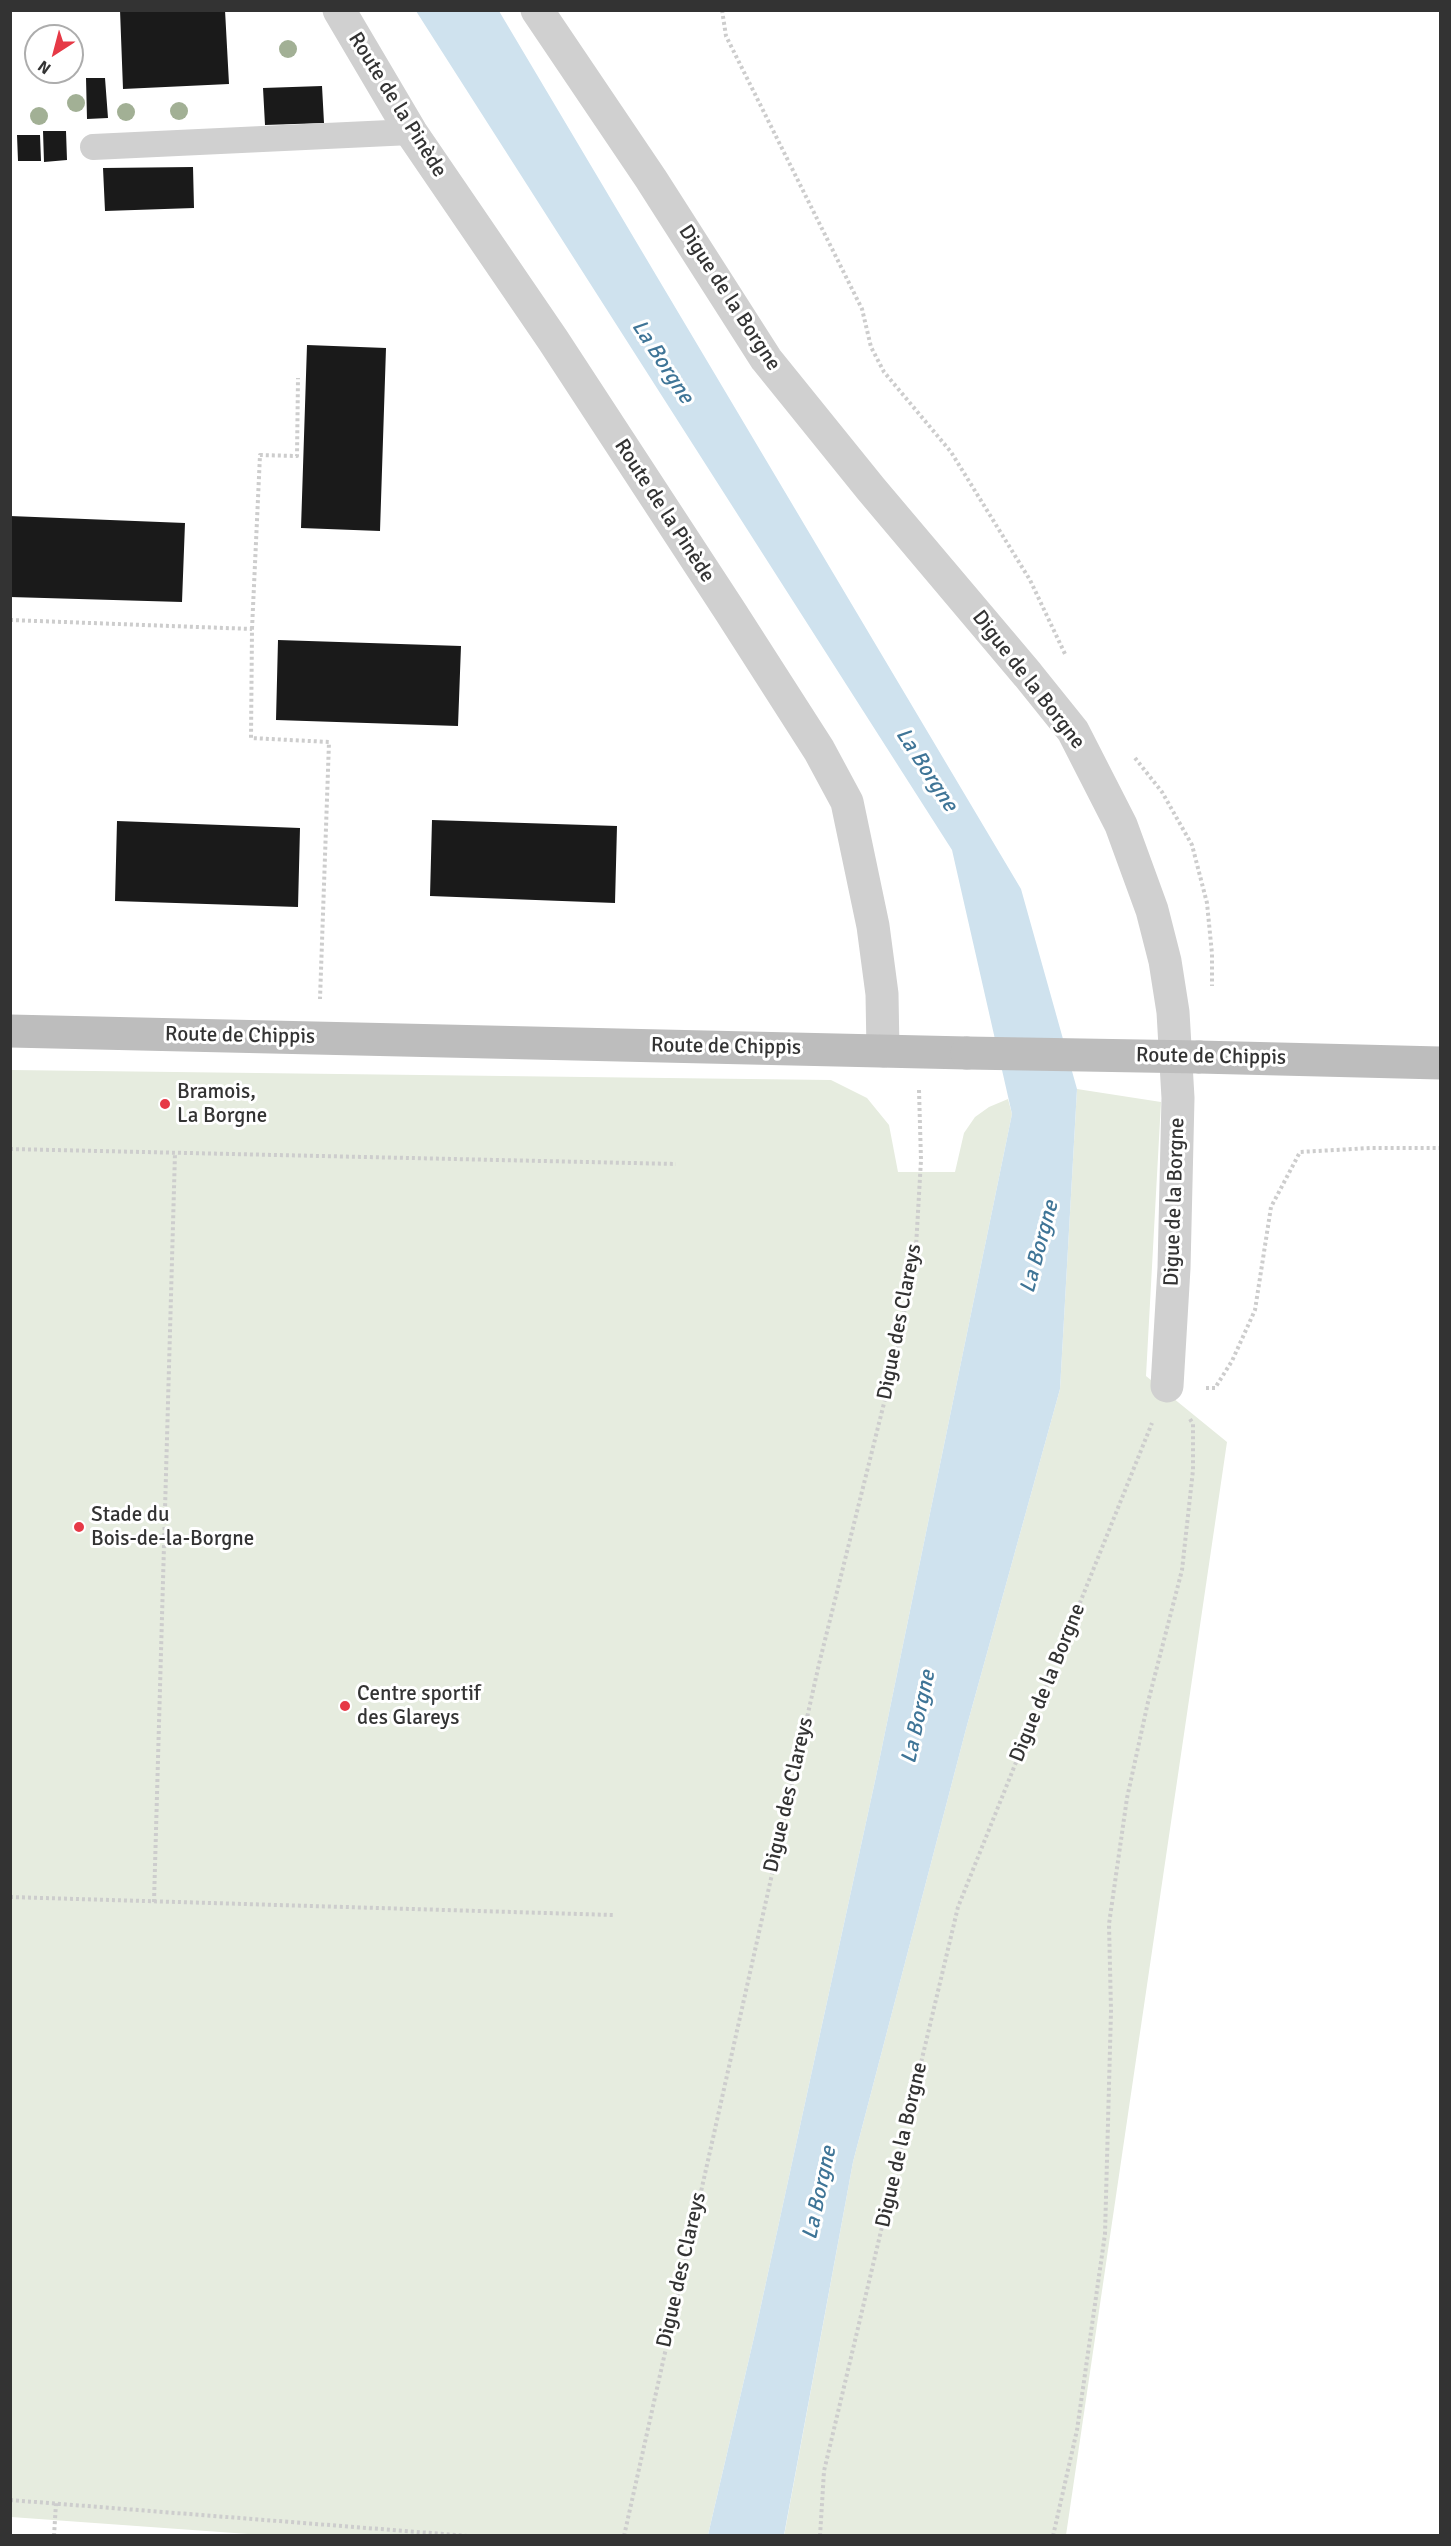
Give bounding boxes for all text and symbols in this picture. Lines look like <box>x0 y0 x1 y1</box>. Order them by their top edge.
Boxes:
north arrow <box>24 24 84 84</box>
street label: Route de la Pinède <box>342 28 452 182</box>
text: N <box>34 56 55 78</box>
street label: Digue de la Borgne <box>672 220 786 376</box>
water label: La Borgne <box>625 315 699 409</box>
street label: Route de la Pinède <box>608 435 720 587</box>
street label: Digue de la Borgne <box>966 606 1090 754</box>
water label: La Borgne <box>889 723 963 817</box>
street label: Route de Chippis <box>165 1022 315 1050</box>
street label: Route de Chippis <box>651 1033 801 1061</box>
street label: Route de Chippis <box>1136 1043 1286 1071</box>
place label: Bramois, La Borgne <box>177 1079 267 1129</box>
marker: Bramois, La Borgne <box>158 1097 172 1111</box>
street label: Digue de la Borgne <box>1159 1117 1191 1287</box>
water label: La Borgne <box>1015 1198 1065 1296</box>
street label: Digue des Clareys <box>873 1242 927 1402</box>
place label: Stade du Bois-de-la-Borgne <box>91 1502 254 1552</box>
marker: Stade du Bois-de-la-Borgne <box>72 1520 86 1534</box>
street label: Digue de la Borgne <box>1005 1600 1091 1766</box>
water label: La Borgne <box>896 1668 942 1766</box>
place label: Centre sportif des Glareys <box>357 1681 481 1731</box>
marker: Centre sportif des Glareys <box>338 1699 352 1713</box>
street label: Digue des Clareys <box>759 1715 819 1875</box>
street label: Digue de la Borgne <box>871 2060 933 2230</box>
water label: La Borgne <box>797 2144 843 2242</box>
street label: Digue des Clareys <box>652 2190 712 2350</box>

